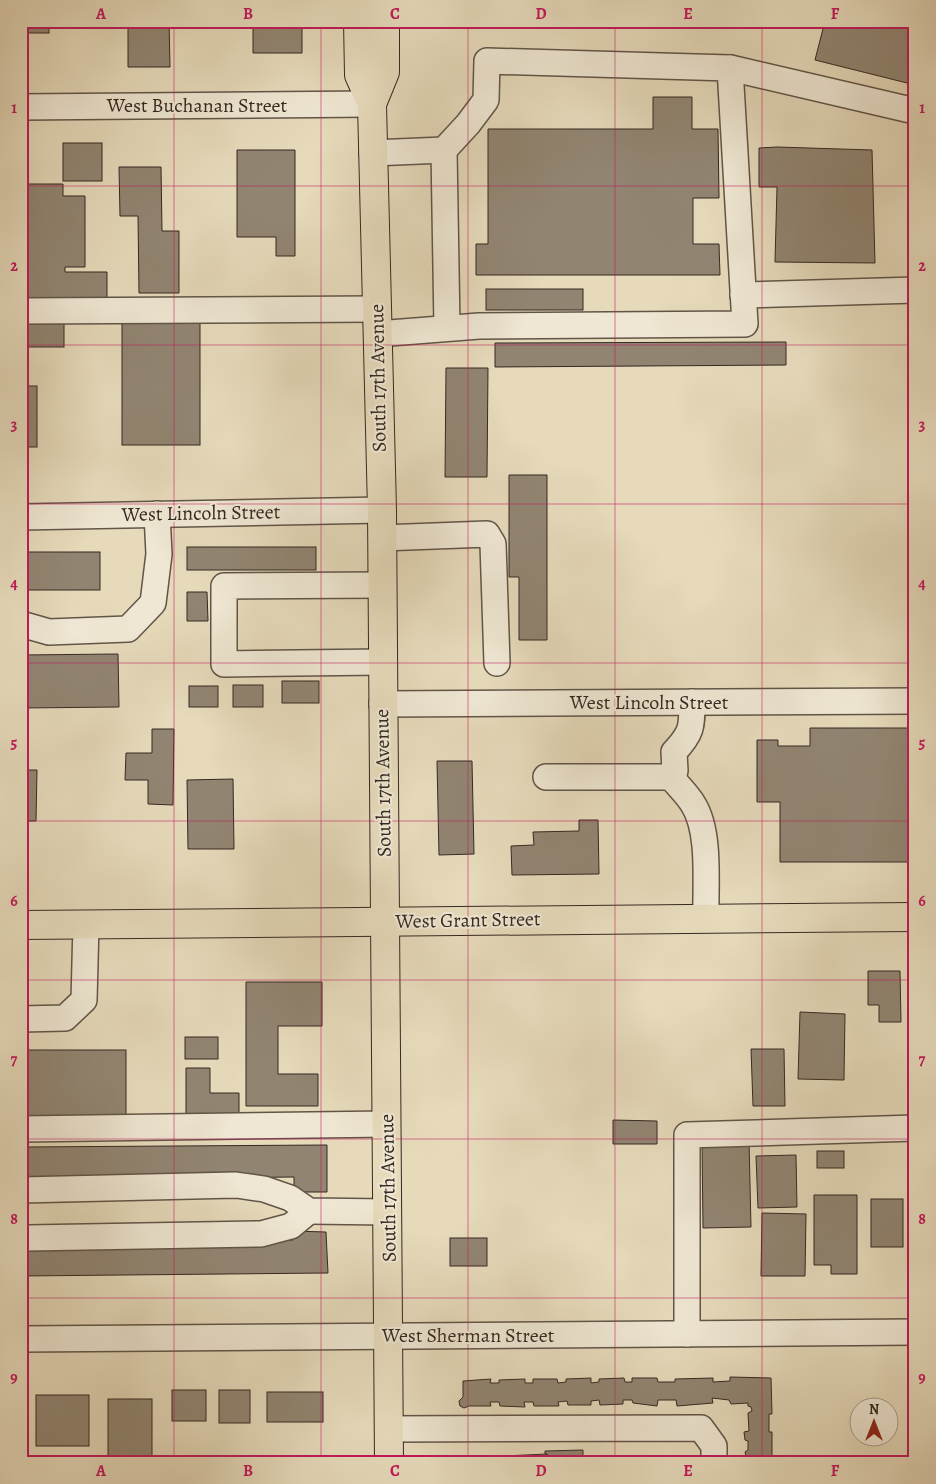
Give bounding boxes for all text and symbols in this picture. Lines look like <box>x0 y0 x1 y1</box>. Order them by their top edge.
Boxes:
text: A <box>95 3 107 25</box>
text: B <box>243 3 253 25</box>
text: C <box>390 3 400 25</box>
text: D <box>535 3 547 25</box>
text: E <box>683 3 693 25</box>
text: F <box>831 3 840 25</box>
street label: West Buchanan Street <box>106 92 288 119</box>
text: 1 <box>11 97 17 119</box>
text: 1 <box>919 97 925 119</box>
text: 2 <box>10 255 18 277</box>
text: 2 <box>918 255 926 277</box>
street label: South 17th Avenue <box>363 304 393 452</box>
text: 3 <box>11 414 18 436</box>
text: 3 <box>919 414 926 436</box>
street label: West Lincoln Street <box>120 498 281 528</box>
text: 4 <box>10 573 18 595</box>
text: 4 <box>918 573 926 595</box>
street label: West Lincoln Street <box>569 689 729 716</box>
street label: South 17th Avenue <box>368 709 398 857</box>
text: 5 <box>11 732 18 754</box>
text: 5 <box>919 732 926 754</box>
text: 6 <box>10 890 18 912</box>
text: 6 <box>918 890 926 912</box>
street label: West Grant Street <box>394 905 541 935</box>
text: 7 <box>11 1049 18 1071</box>
text: 7 <box>919 1049 926 1071</box>
street label: South 17th Avenue <box>373 1114 403 1262</box>
text: 8 <box>10 1208 18 1230</box>
text: 8 <box>918 1208 926 1230</box>
street label: West Sherman Street <box>381 1322 555 1349</box>
text: 9 <box>10 1367 18 1389</box>
text: 9 <box>918 1367 926 1389</box>
north arrow <box>848 1396 898 1446</box>
text: N <box>869 1400 879 1419</box>
text: A <box>95 1460 107 1482</box>
text: B <box>243 1460 253 1482</box>
text: C <box>390 1460 400 1482</box>
text: D <box>535 1460 547 1482</box>
text: E <box>683 1460 693 1482</box>
text: F <box>831 1460 840 1482</box>

